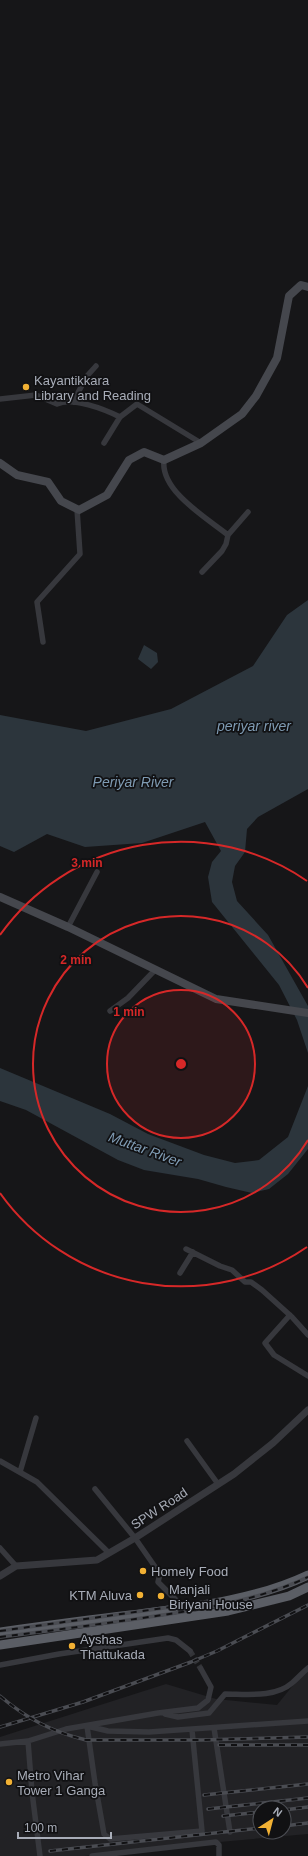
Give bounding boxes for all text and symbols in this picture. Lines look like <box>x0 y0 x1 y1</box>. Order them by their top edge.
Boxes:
place label: Kayantikkara Library and Reading <box>34 373 151 403</box>
marker: Kayantikkara Library and Reading <box>21 382 31 392</box>
water label: periyar river <box>216 718 292 734</box>
water label: Periyar River <box>93 774 175 790</box>
text: 3 min <box>71 856 103 870</box>
text: 2 min <box>60 953 92 967</box>
text: 1 min <box>113 1005 145 1019</box>
centre of rings <box>174 1057 188 1071</box>
water label: Muttar River <box>106 1128 185 1170</box>
street label: SPW Road <box>128 1485 190 1532</box>
place label: Homely Food <box>151 1564 228 1579</box>
marker: Homely Food <box>138 1566 148 1576</box>
place label: Manjali Biriyani House <box>169 1582 253 1612</box>
place label: KTM Aluva <box>69 1588 133 1603</box>
marker: KTM Aluva <box>135 1590 145 1600</box>
marker: Manjali Biriyani House <box>156 1591 166 1601</box>
place label: Ayshas Thattukada <box>80 1632 146 1662</box>
marker: Ayshas Thattukada <box>67 1641 77 1651</box>
place label: Metro Vihar Tower 1 Ganga <box>17 1768 106 1798</box>
marker: Metro Vihar Tower 1 Ganga <box>4 1777 14 1787</box>
north arrow <box>252 1800 292 1840</box>
text: N <box>271 1805 285 1819</box>
scale bar <box>18 1814 111 1840</box>
text: 100 m <box>24 1821 57 1835</box>

